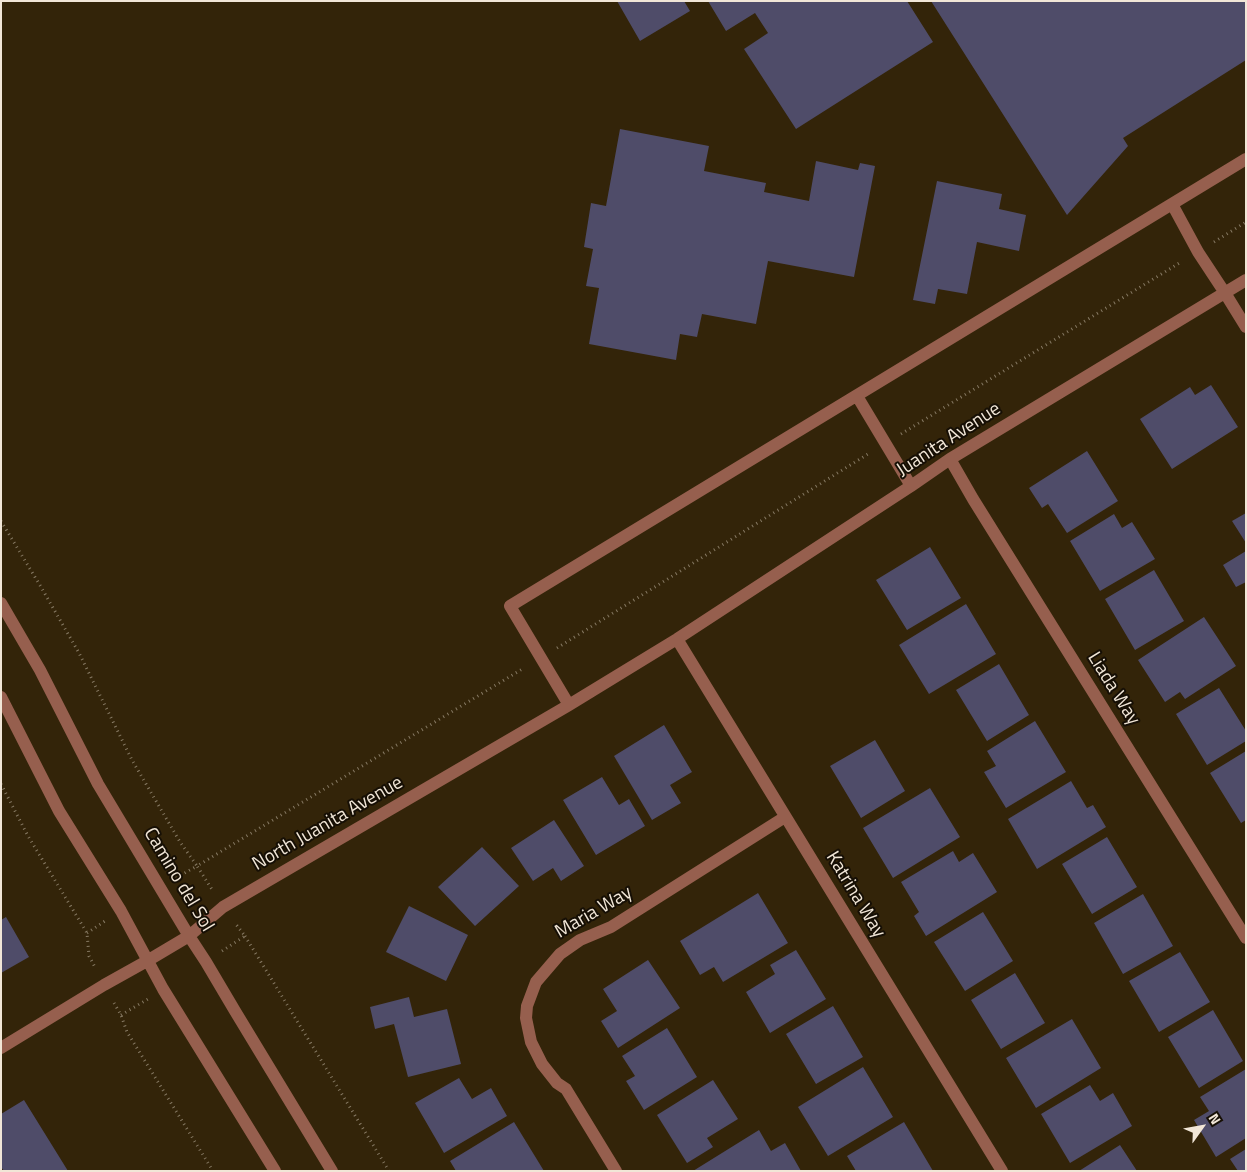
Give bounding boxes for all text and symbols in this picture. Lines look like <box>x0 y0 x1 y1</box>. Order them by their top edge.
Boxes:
street label: Juanita Avenue <box>893 398 1005 482</box>
street label: Liada Way <box>1082 648 1144 730</box>
street label: North Juanita Avenue <box>249 772 407 876</box>
street label: Camino del Sol <box>138 824 218 936</box>
street label: Katrina Way <box>820 848 890 942</box>
street label: Maria Way <box>551 882 637 944</box>
north arrow <box>1177 1102 1227 1152</box>
text: N <box>1204 1109 1227 1128</box>

